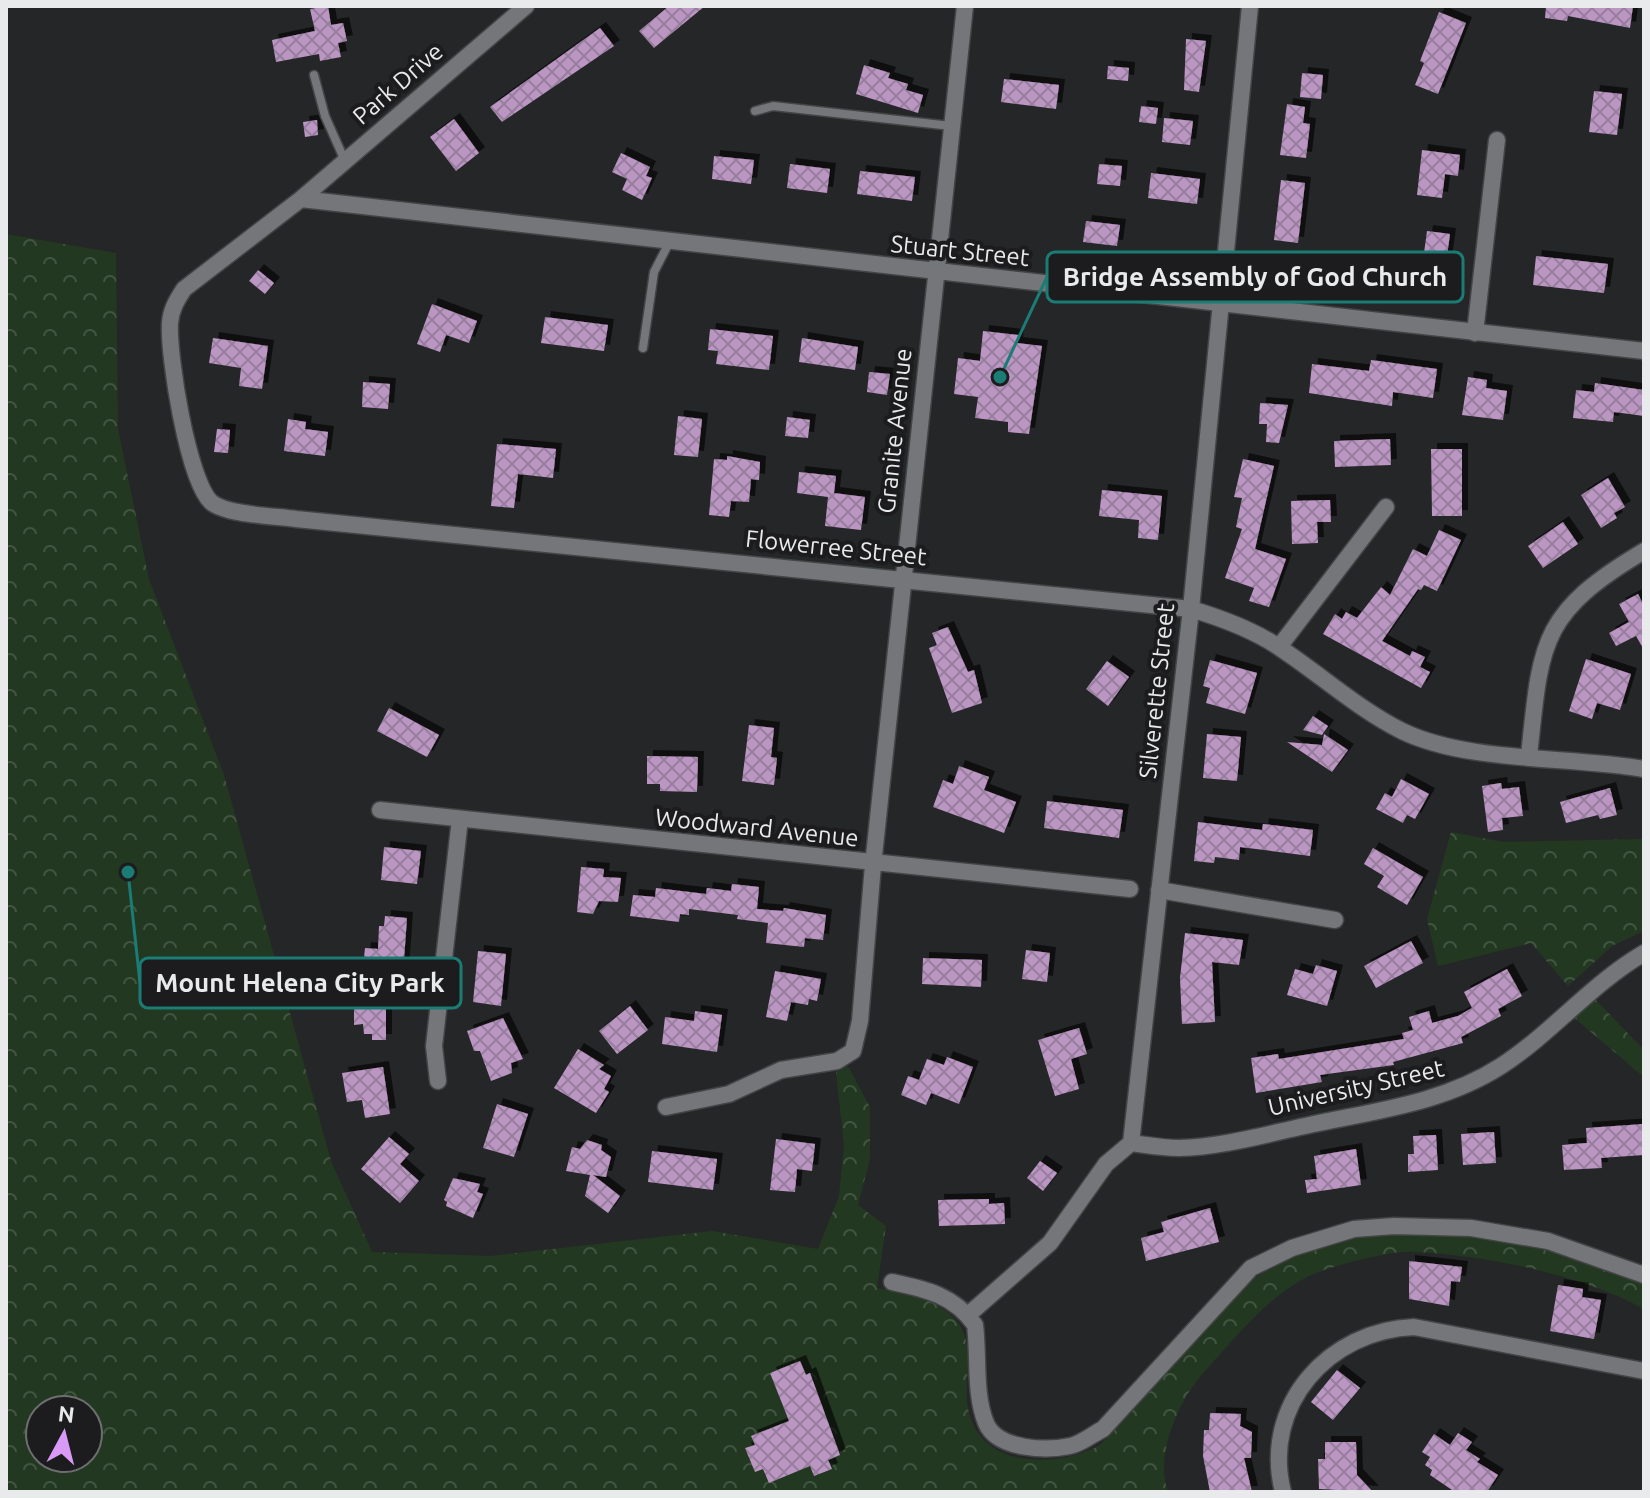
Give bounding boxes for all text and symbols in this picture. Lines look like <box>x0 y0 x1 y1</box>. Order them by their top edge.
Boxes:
street label: Park Drive <box>347 37 448 130</box>
street label: Stuart Street <box>889 230 1031 271</box>
callout: Bridge Assembly of God Church <box>1047 252 1463 302</box>
text: Bridge Assembly of God Church <box>1063 262 1447 291</box>
street label: Granite Avenue <box>872 347 917 515</box>
street label: Flowerree Street <box>744 525 928 570</box>
street label: Silverette Street <box>1134 601 1179 780</box>
street label: Woodward Avenue <box>654 803 860 852</box>
callout: Mount Helena City Park <box>140 958 461 1008</box>
text: Mount Helena City Park <box>155 968 445 997</box>
street label: University Street <box>1265 1054 1447 1121</box>
north arrow <box>24 1394 104 1474</box>
text: N <box>57 1400 76 1427</box>

